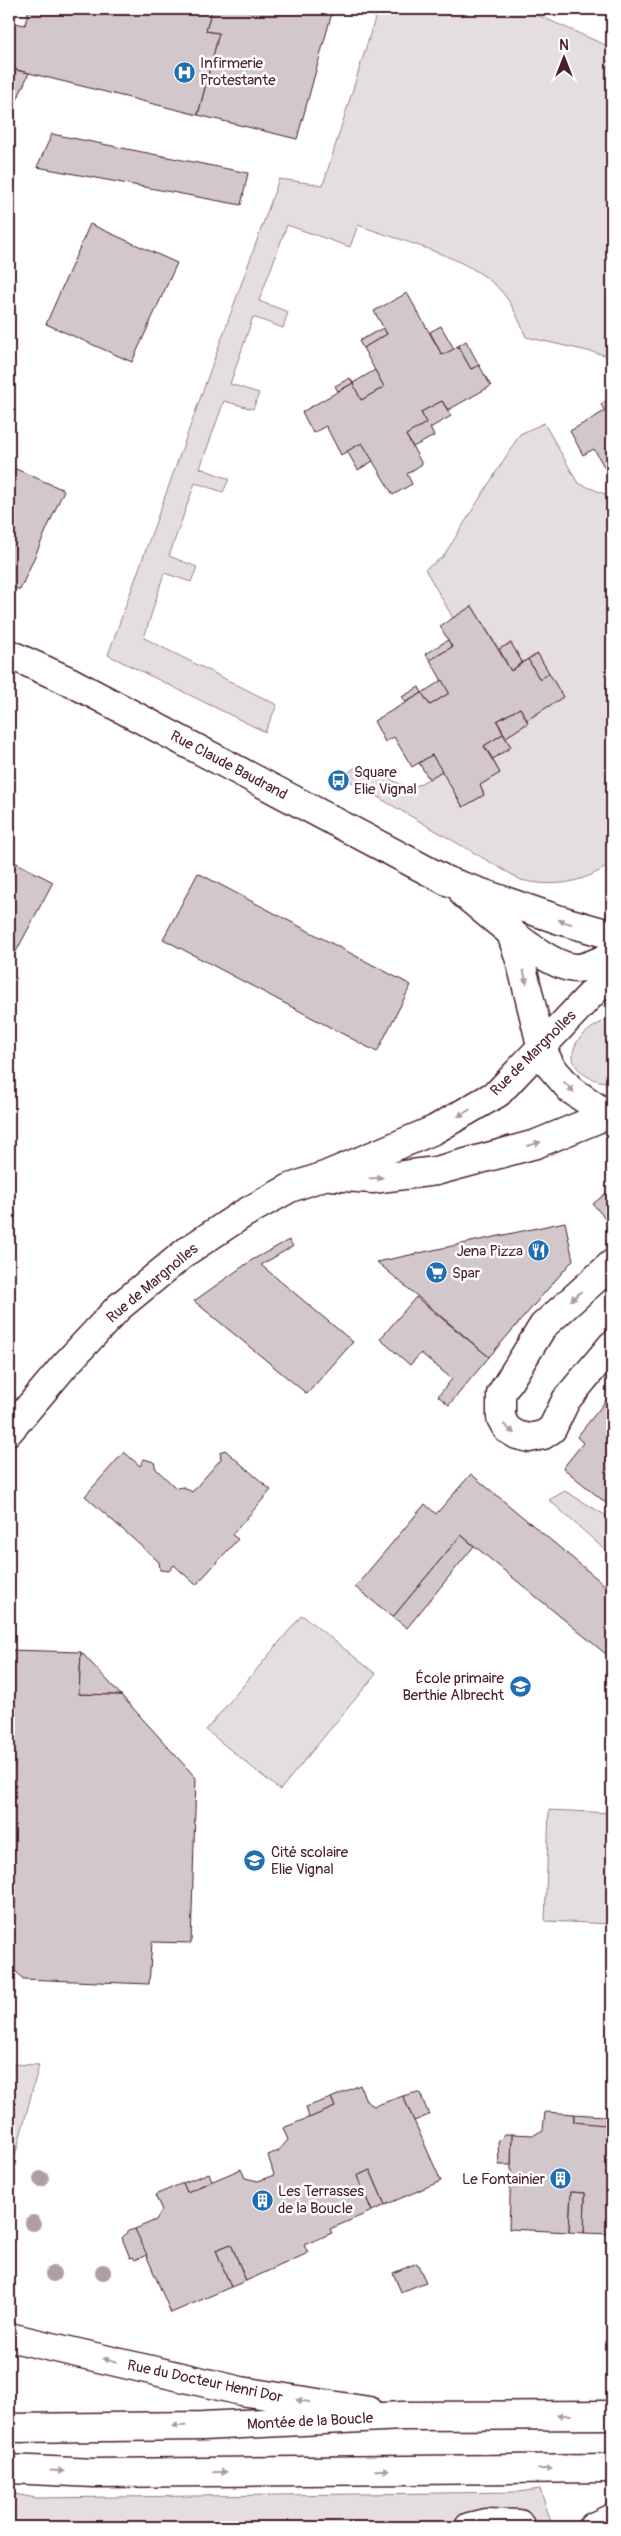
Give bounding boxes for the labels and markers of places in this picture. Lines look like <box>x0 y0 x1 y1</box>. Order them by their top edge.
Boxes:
place label: Infirmerie Protestante <box>200 54 276 90</box>
hospital icon: Infirmerie Protestante <box>172 60 196 84</box>
place label: Square Elie Vignal <box>354 763 417 799</box>
bus stop icon: Square Elie Vignal <box>326 769 350 793</box>
restaurant icon: Jena Pizza <box>527 1239 551 1263</box>
place label: Jena Pizza <box>456 1242 523 1261</box>
supermarket icon: Spar <box>424 1261 448 1285</box>
place label: Spar <box>452 1264 481 1283</box>
place label: École primaire Berthie Albrecht <box>402 1669 505 1705</box>
school or university icon: École primaire Berthie Albrecht <box>508 1675 532 1699</box>
place label: Cité scolaire Elie Vignal <box>271 1843 349 1879</box>
school or university icon: Cité scolaire Elie Vignal <box>243 1849 267 1873</box>
building icon: Le Fontainier <box>549 2167 573 2191</box>
place label: Le Fontainier <box>462 2170 546 2189</box>
place label: Les Terrasses de la Boucle <box>278 2182 364 2218</box>
building icon: Les Terrasses de la Boucle <box>250 2188 274 2212</box>

